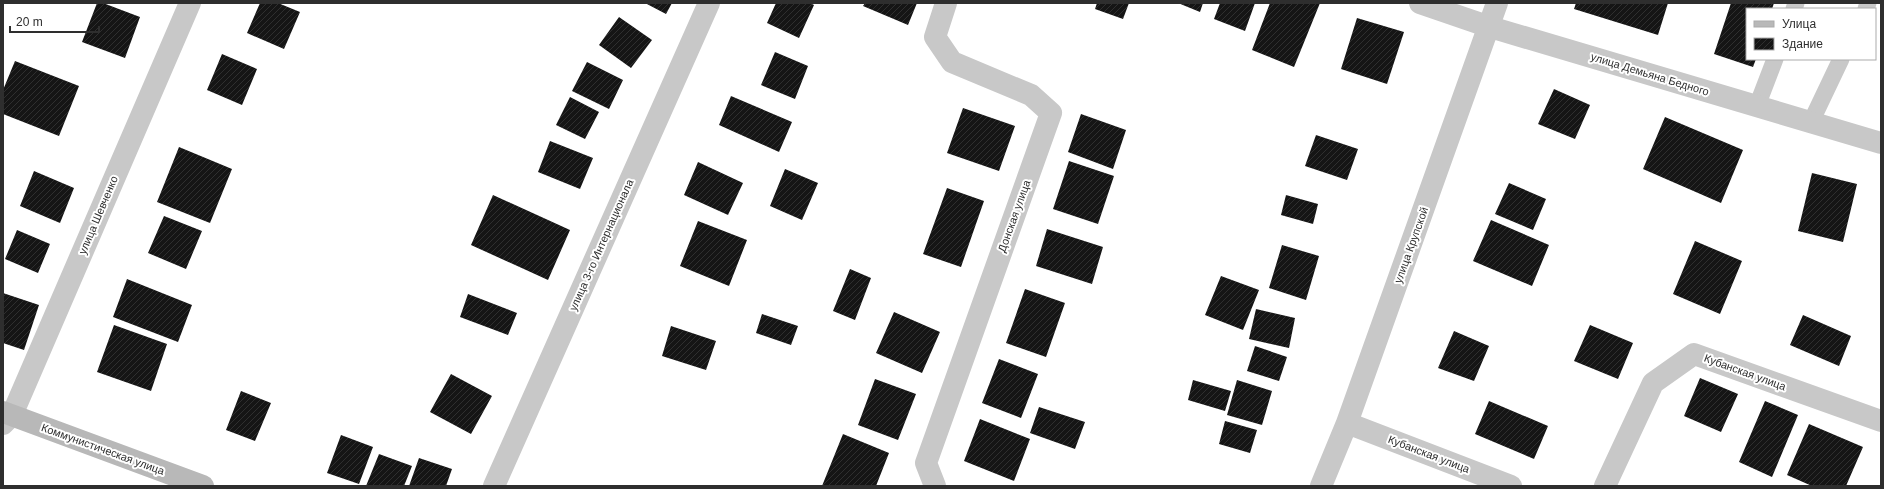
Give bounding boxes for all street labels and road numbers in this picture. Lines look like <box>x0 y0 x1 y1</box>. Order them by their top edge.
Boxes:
street label: улица Демьяна Бедного <box>1589 50 1711 98</box>
street label: улица Шевченко <box>76 174 120 256</box>
street label: улица 3-го Интернационала <box>567 177 636 313</box>
street label: Донская улица <box>995 178 1033 254</box>
street label: улица Крупской <box>1392 205 1430 285</box>
street label: Кубанская улица <box>1702 352 1788 393</box>
street label: Коммунистическая улица <box>40 421 167 477</box>
street label: Кубанская улица <box>1387 433 1472 475</box>

